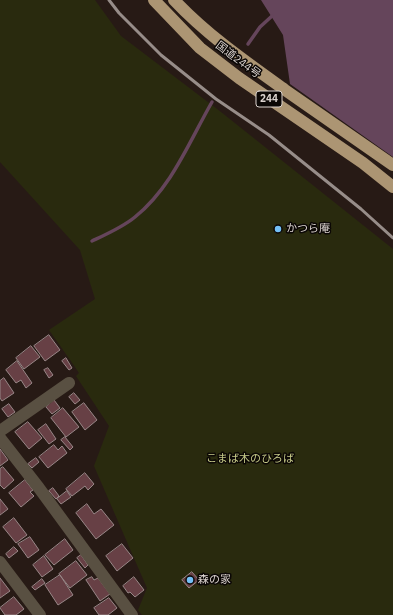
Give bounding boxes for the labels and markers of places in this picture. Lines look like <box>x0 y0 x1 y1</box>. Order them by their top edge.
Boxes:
place label: かつら庵 <box>286 222 330 236</box>
marker: かつら庵 <box>273 224 283 234</box>
place label: 森の家 <box>198 573 231 587</box>
marker: 森の家 <box>185 575 195 585</box>

